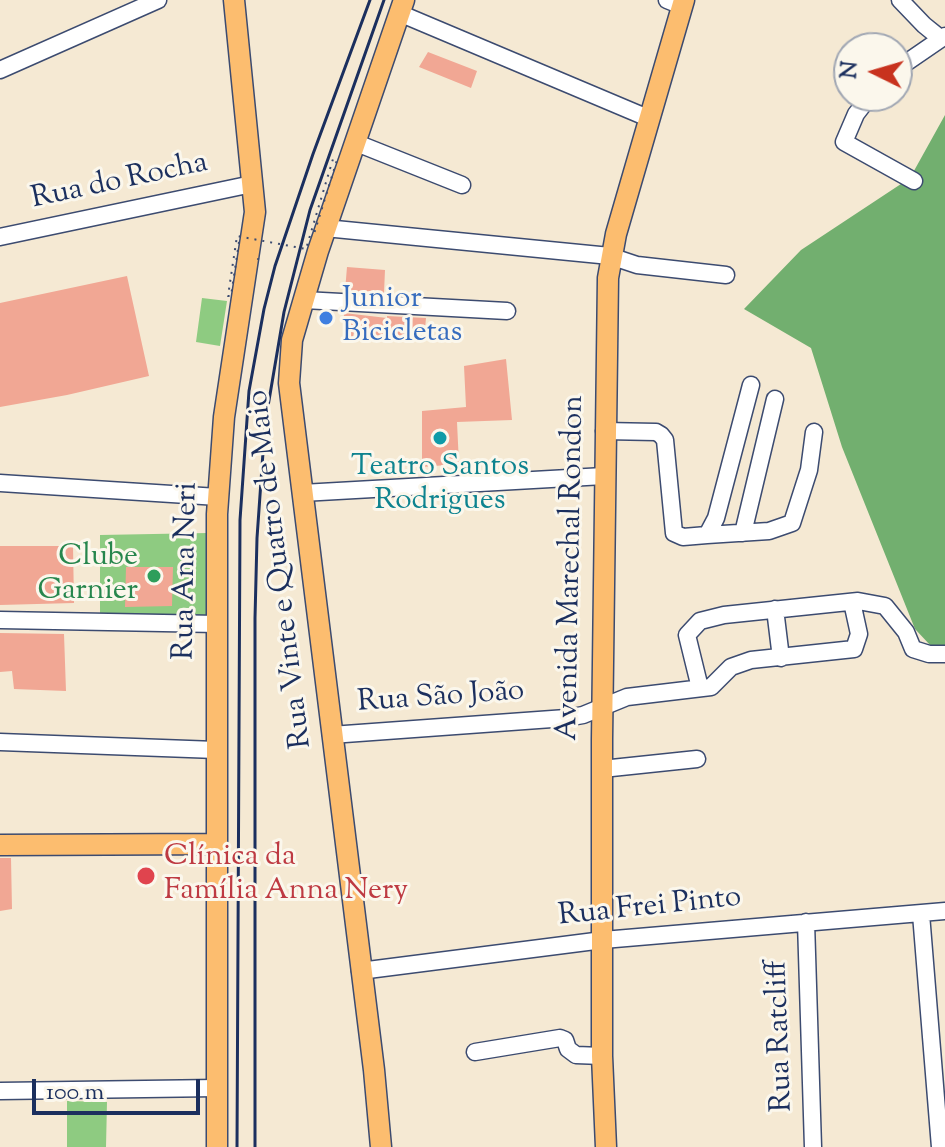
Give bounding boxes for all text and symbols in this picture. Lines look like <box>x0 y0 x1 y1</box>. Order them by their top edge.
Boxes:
north arrow <box>833 32 913 112</box>
text: N <box>834 60 868 80</box>
street label: Rua do Rocha <box>28 147 212 219</box>
place label: Junior Bicicletas <box>342 283 462 354</box>
marker: Junior Bicicletas <box>317 309 335 327</box>
street label: Rua Vinte e Quatro de Maio <box>242 388 322 750</box>
street label: Avenida Marechal Rondon <box>552 395 594 741</box>
marker: Teatro Santos Rodrigues <box>431 429 449 447</box>
place label: Teatro Santos Rodrigues <box>351 451 529 522</box>
street label: Rua Ana Neri <box>168 482 208 660</box>
place label: Clube Garnier <box>37 541 138 612</box>
marker: Clube Garnier <box>145 567 163 585</box>
street label: Rua São João <box>356 675 526 723</box>
place label: Clínica da Família Anna Nery <box>164 841 408 912</box>
marker: Clínica da Família Anna Nery <box>135 865 157 887</box>
street label: Rua Frei Pinto <box>557 882 743 936</box>
street label: Rua Ratcliff <box>761 959 803 1113</box>
scale bar <box>36 1063 204 1113</box>
text: 100 m <box>46 1076 104 1110</box>

